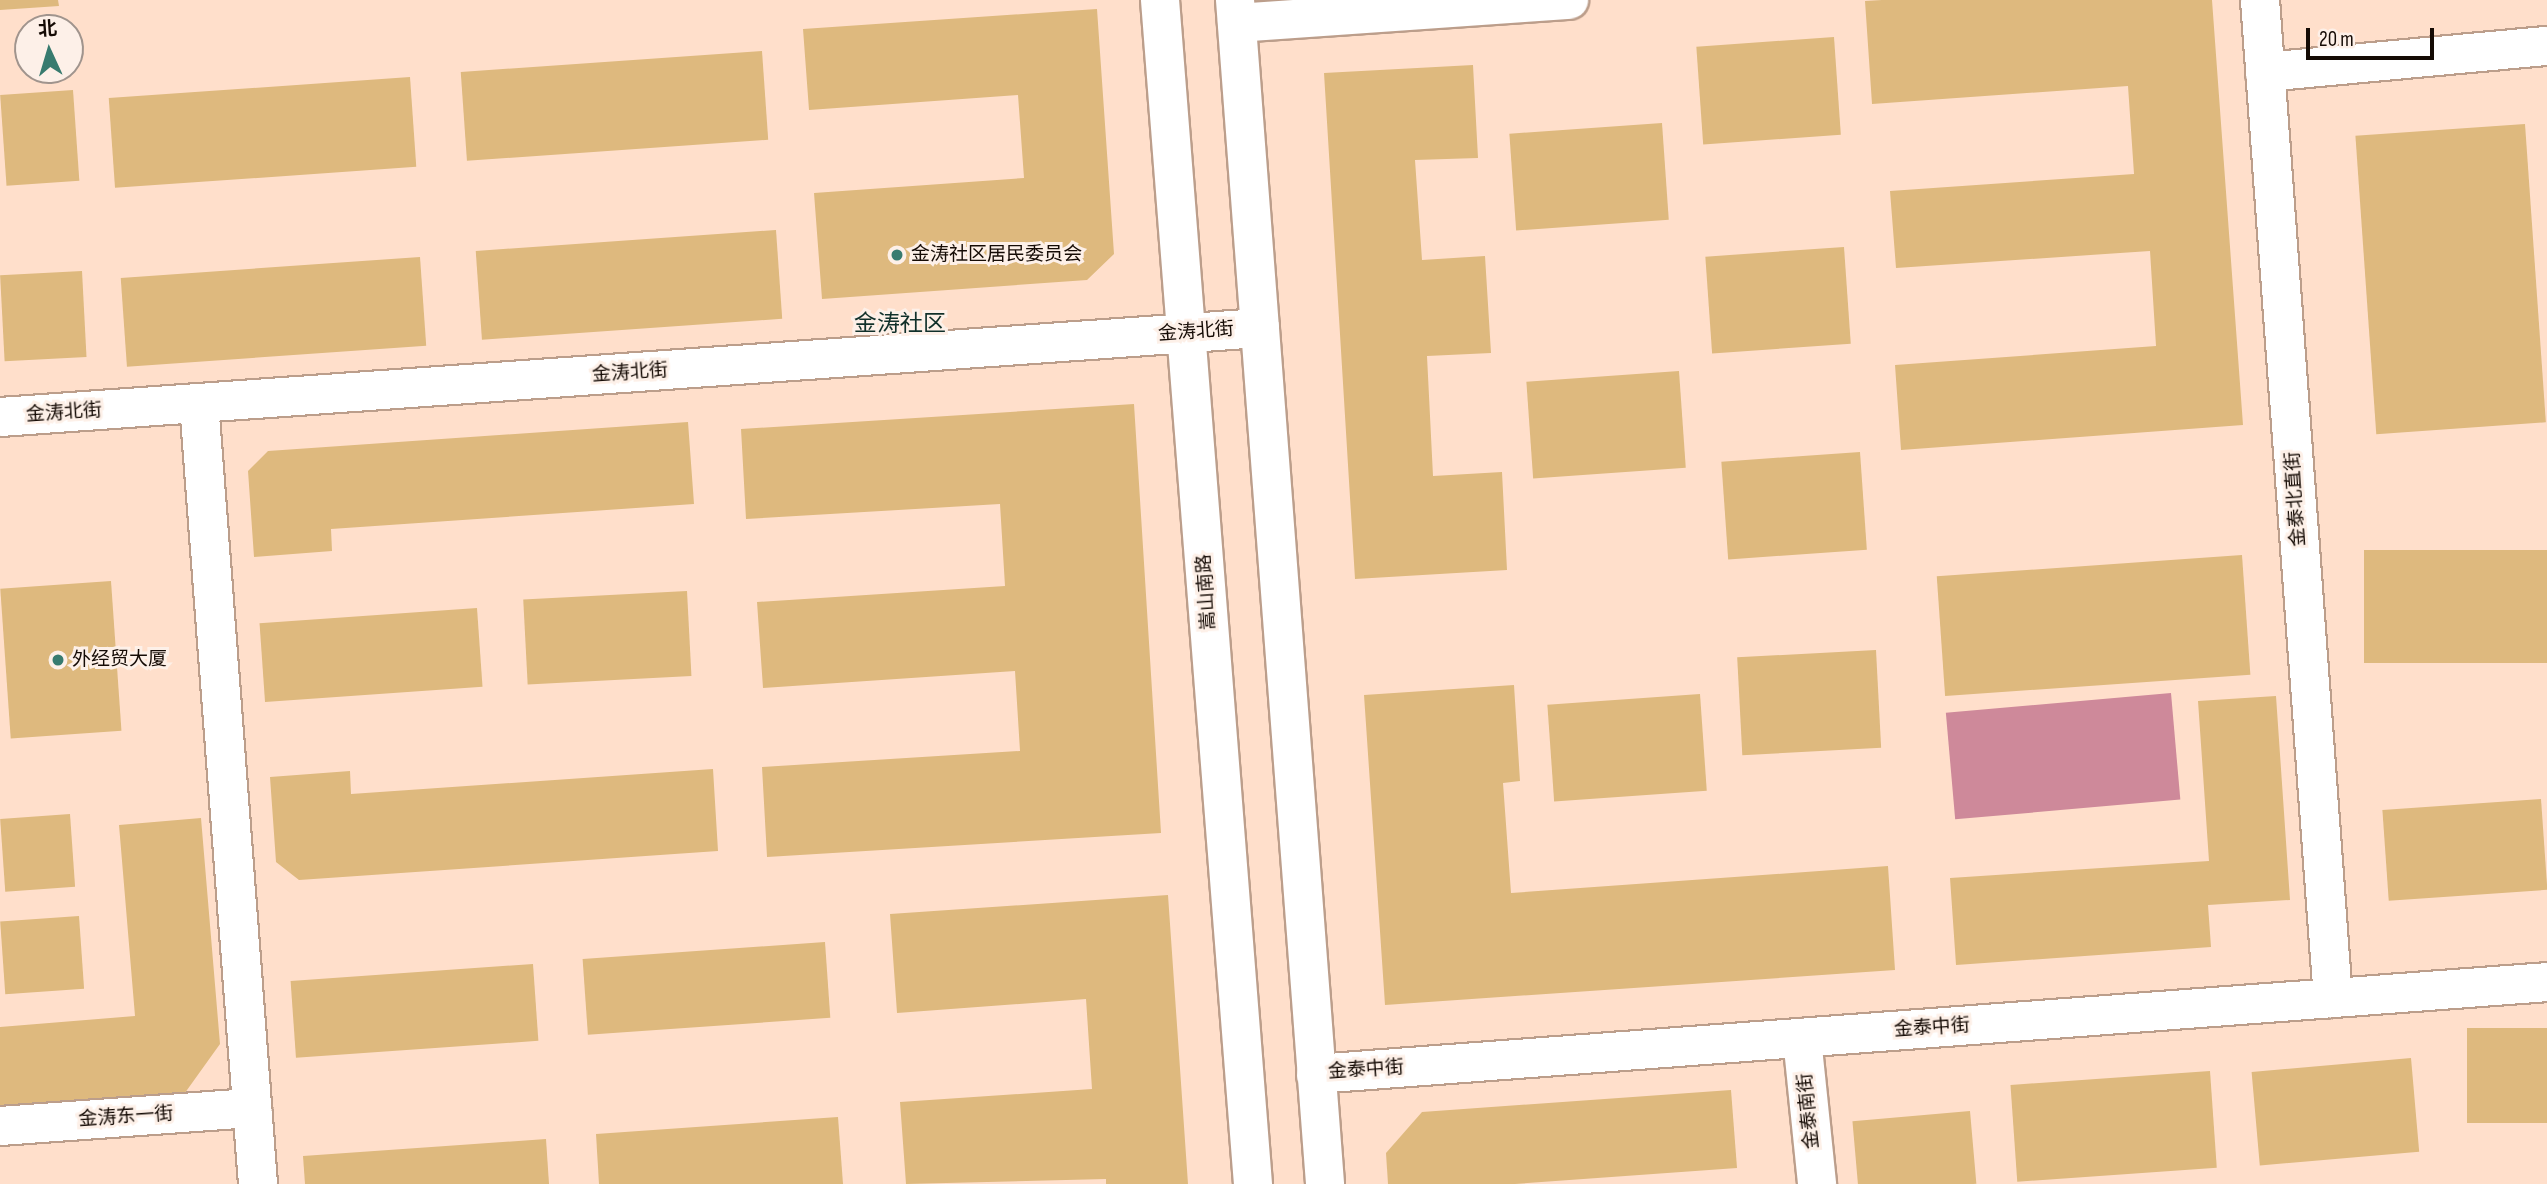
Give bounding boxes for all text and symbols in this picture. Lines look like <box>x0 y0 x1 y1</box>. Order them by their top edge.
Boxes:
north arrow <box>14 14 84 84</box>
scale bar <box>2309 14 2437 58</box>
text: 北 <box>37 17 58 42</box>
text: 20 m <box>2319 27 2354 52</box>
place label: 金涛社区居民委员会 <box>911 244 1082 266</box>
marker: 金涛社区居民委员会 <box>889 247 905 263</box>
district label: 金涛社区 <box>854 310 946 338</box>
street label: 金涛北街 <box>1157 318 1235 346</box>
street label: 金涛北街 <box>591 359 669 387</box>
street label: 金涛北街 <box>25 399 103 427</box>
street label: 金泰北直街 <box>2281 451 2311 547</box>
street label: 嵩山南路 <box>1193 553 1221 631</box>
place label: 外经贸大厦 <box>72 649 167 671</box>
marker: 外经贸大厦 <box>50 652 66 668</box>
street label: 金泰中街 <box>1893 1014 1971 1042</box>
street label: 金泰中街 <box>1327 1056 1405 1084</box>
street label: 金泰南街 <box>1794 1072 1824 1150</box>
street label: 金涛东一街 <box>78 1102 174 1132</box>

